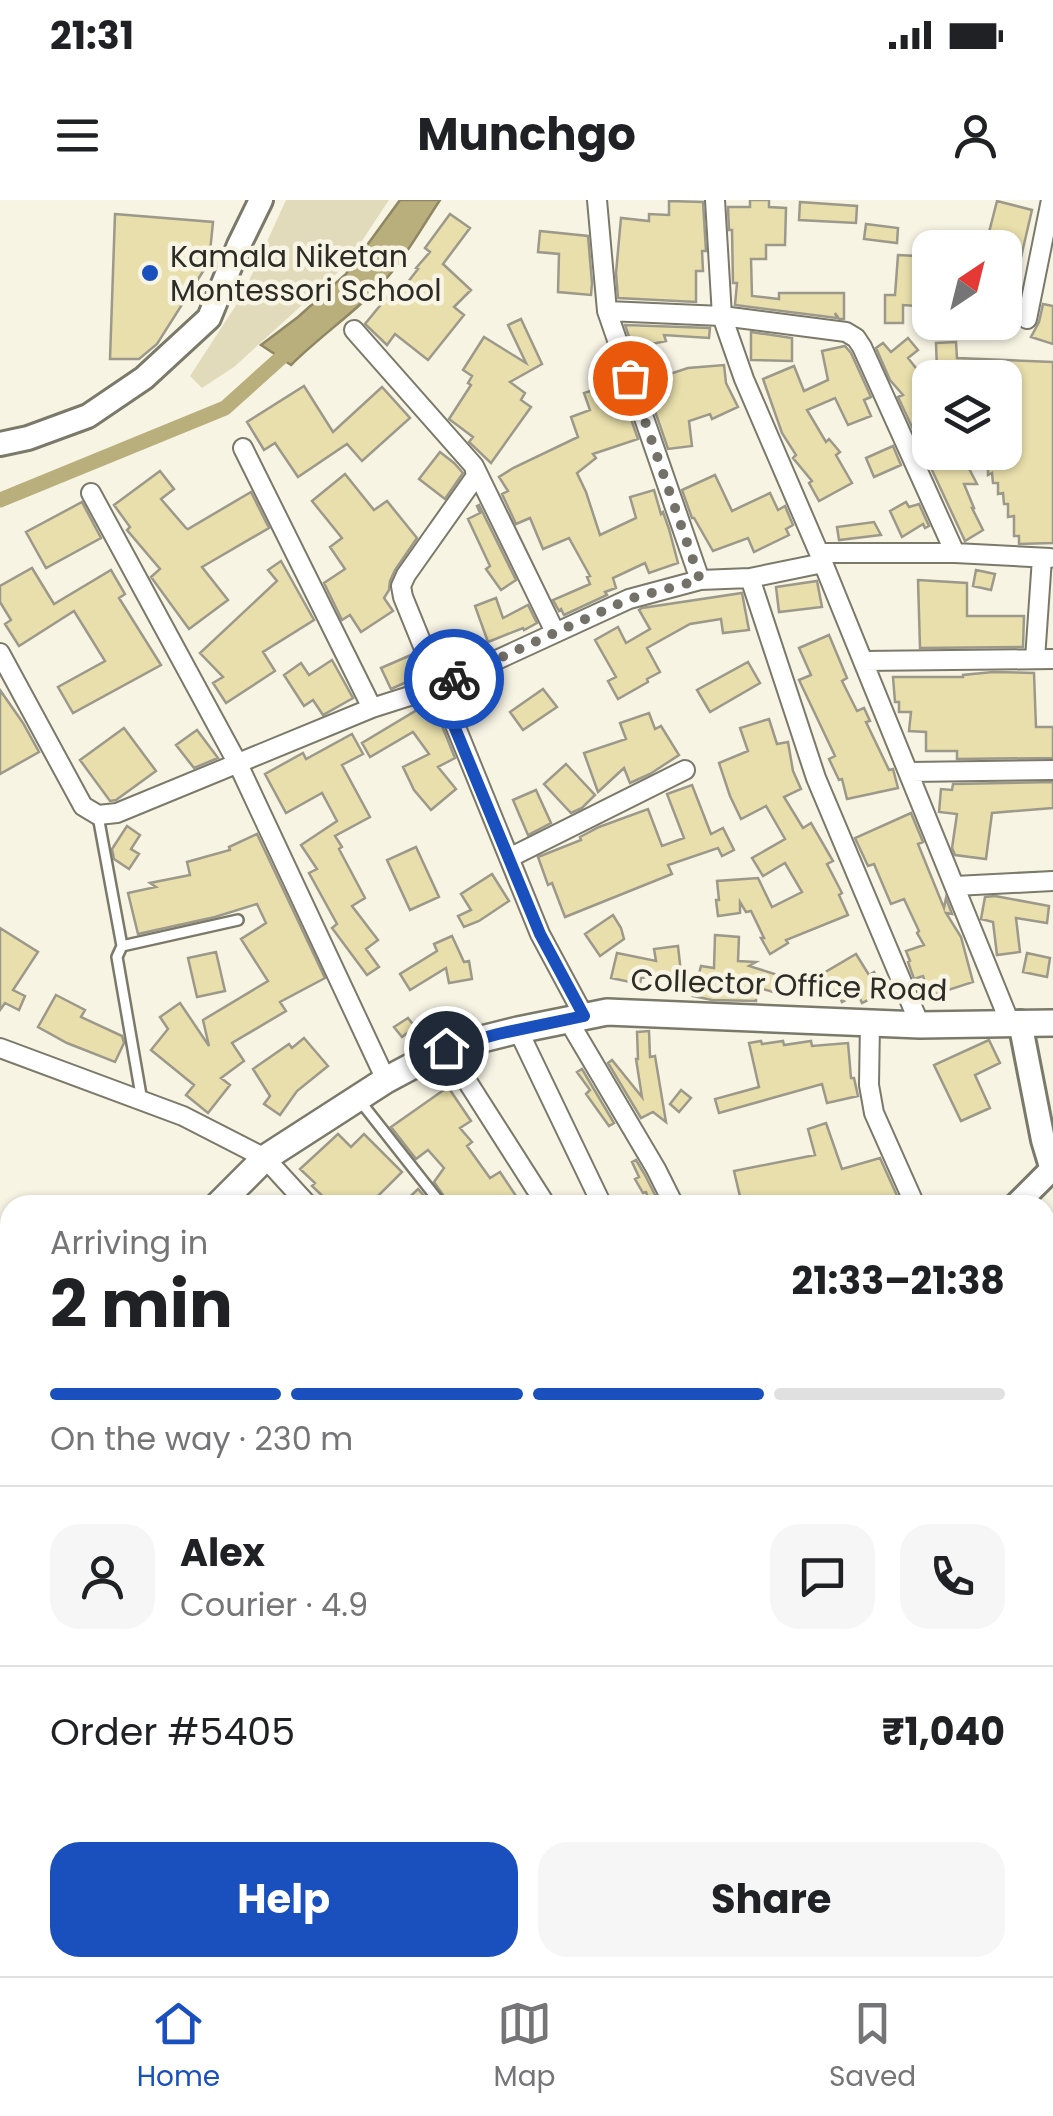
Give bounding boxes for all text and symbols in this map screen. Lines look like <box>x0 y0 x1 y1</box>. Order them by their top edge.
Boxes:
text: 21:31 <box>50 9 134 62</box>
text: Munchgo <box>417 103 636 166</box>
icon: menu <box>50 108 105 163</box>
icon: person <box>948 108 1003 163</box>
north arrow <box>912 230 1022 340</box>
map controls <box>912 230 1022 470</box>
place label: Kamala Niketan Montessori School <box>170 235 442 312</box>
marker: Kamala Niketan Montessori School <box>139 262 161 284</box>
pin <box>588 336 673 421</box>
icon: bag <box>603 351 658 406</box>
button: layers <box>912 360 1022 470</box>
courier <box>404 629 504 729</box>
icon: bike <box>427 652 482 707</box>
street label: Collector Office Road <box>630 958 948 1012</box>
pin <box>404 1006 489 1091</box>
icon: home <box>419 1021 474 1076</box>
text: Arriving in <box>50 1220 208 1265</box>
text: 21:33–21:38 <box>791 1254 1005 1307</box>
text: 2 min <box>50 1259 233 1350</box>
text: On the way · 230 m <box>50 1416 353 1461</box>
button: person <box>50 1524 155 1629</box>
button: chat <box>770 1524 875 1629</box>
button: phone <box>900 1524 1005 1629</box>
text: Alex <box>180 1526 265 1579</box>
text: Courier · 4.9 <box>180 1582 368 1627</box>
text: Order #5405 <box>50 1705 295 1758</box>
text: ₹1,040 <box>882 1705 1005 1758</box>
button: Help <box>50 1842 518 1957</box>
button: Share <box>538 1842 1005 1957</box>
tab: Home <box>137 1996 220 2098</box>
tab: Map <box>494 1996 556 2098</box>
tab: Saved <box>829 1996 916 2098</box>

